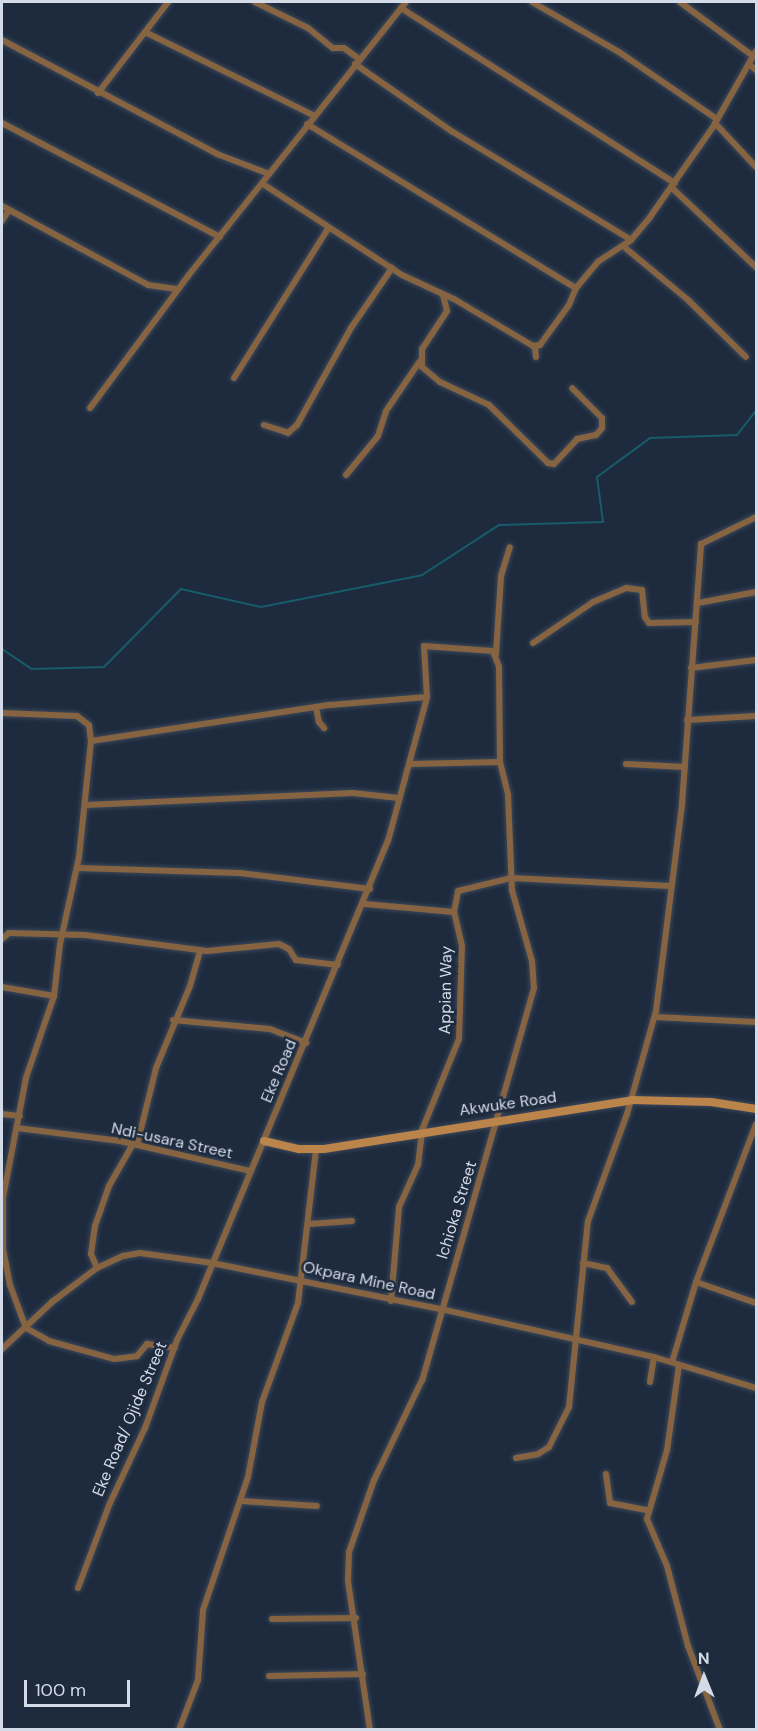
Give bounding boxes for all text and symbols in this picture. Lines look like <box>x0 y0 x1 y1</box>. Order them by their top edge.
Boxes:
street label: Appian Way <box>436 945 456 1035</box>
street label: Eke Road <box>257 1036 301 1106</box>
street label: Akwuke Road <box>458 1088 558 1120</box>
street label: Ndi-usara Street <box>109 1119 235 1163</box>
street label: Ichioka Street <box>433 1159 481 1261</box>
street label: Okpara Mine Road <box>301 1258 437 1304</box>
street label: Eke Road/ Ojide Street <box>89 1339 171 1499</box>
north arrow <box>674 1647 734 1707</box>
text: N <box>698 1648 710 1669</box>
scale bar <box>27 1668 134 1706</box>
text: 100 m <box>35 1678 86 1702</box>

